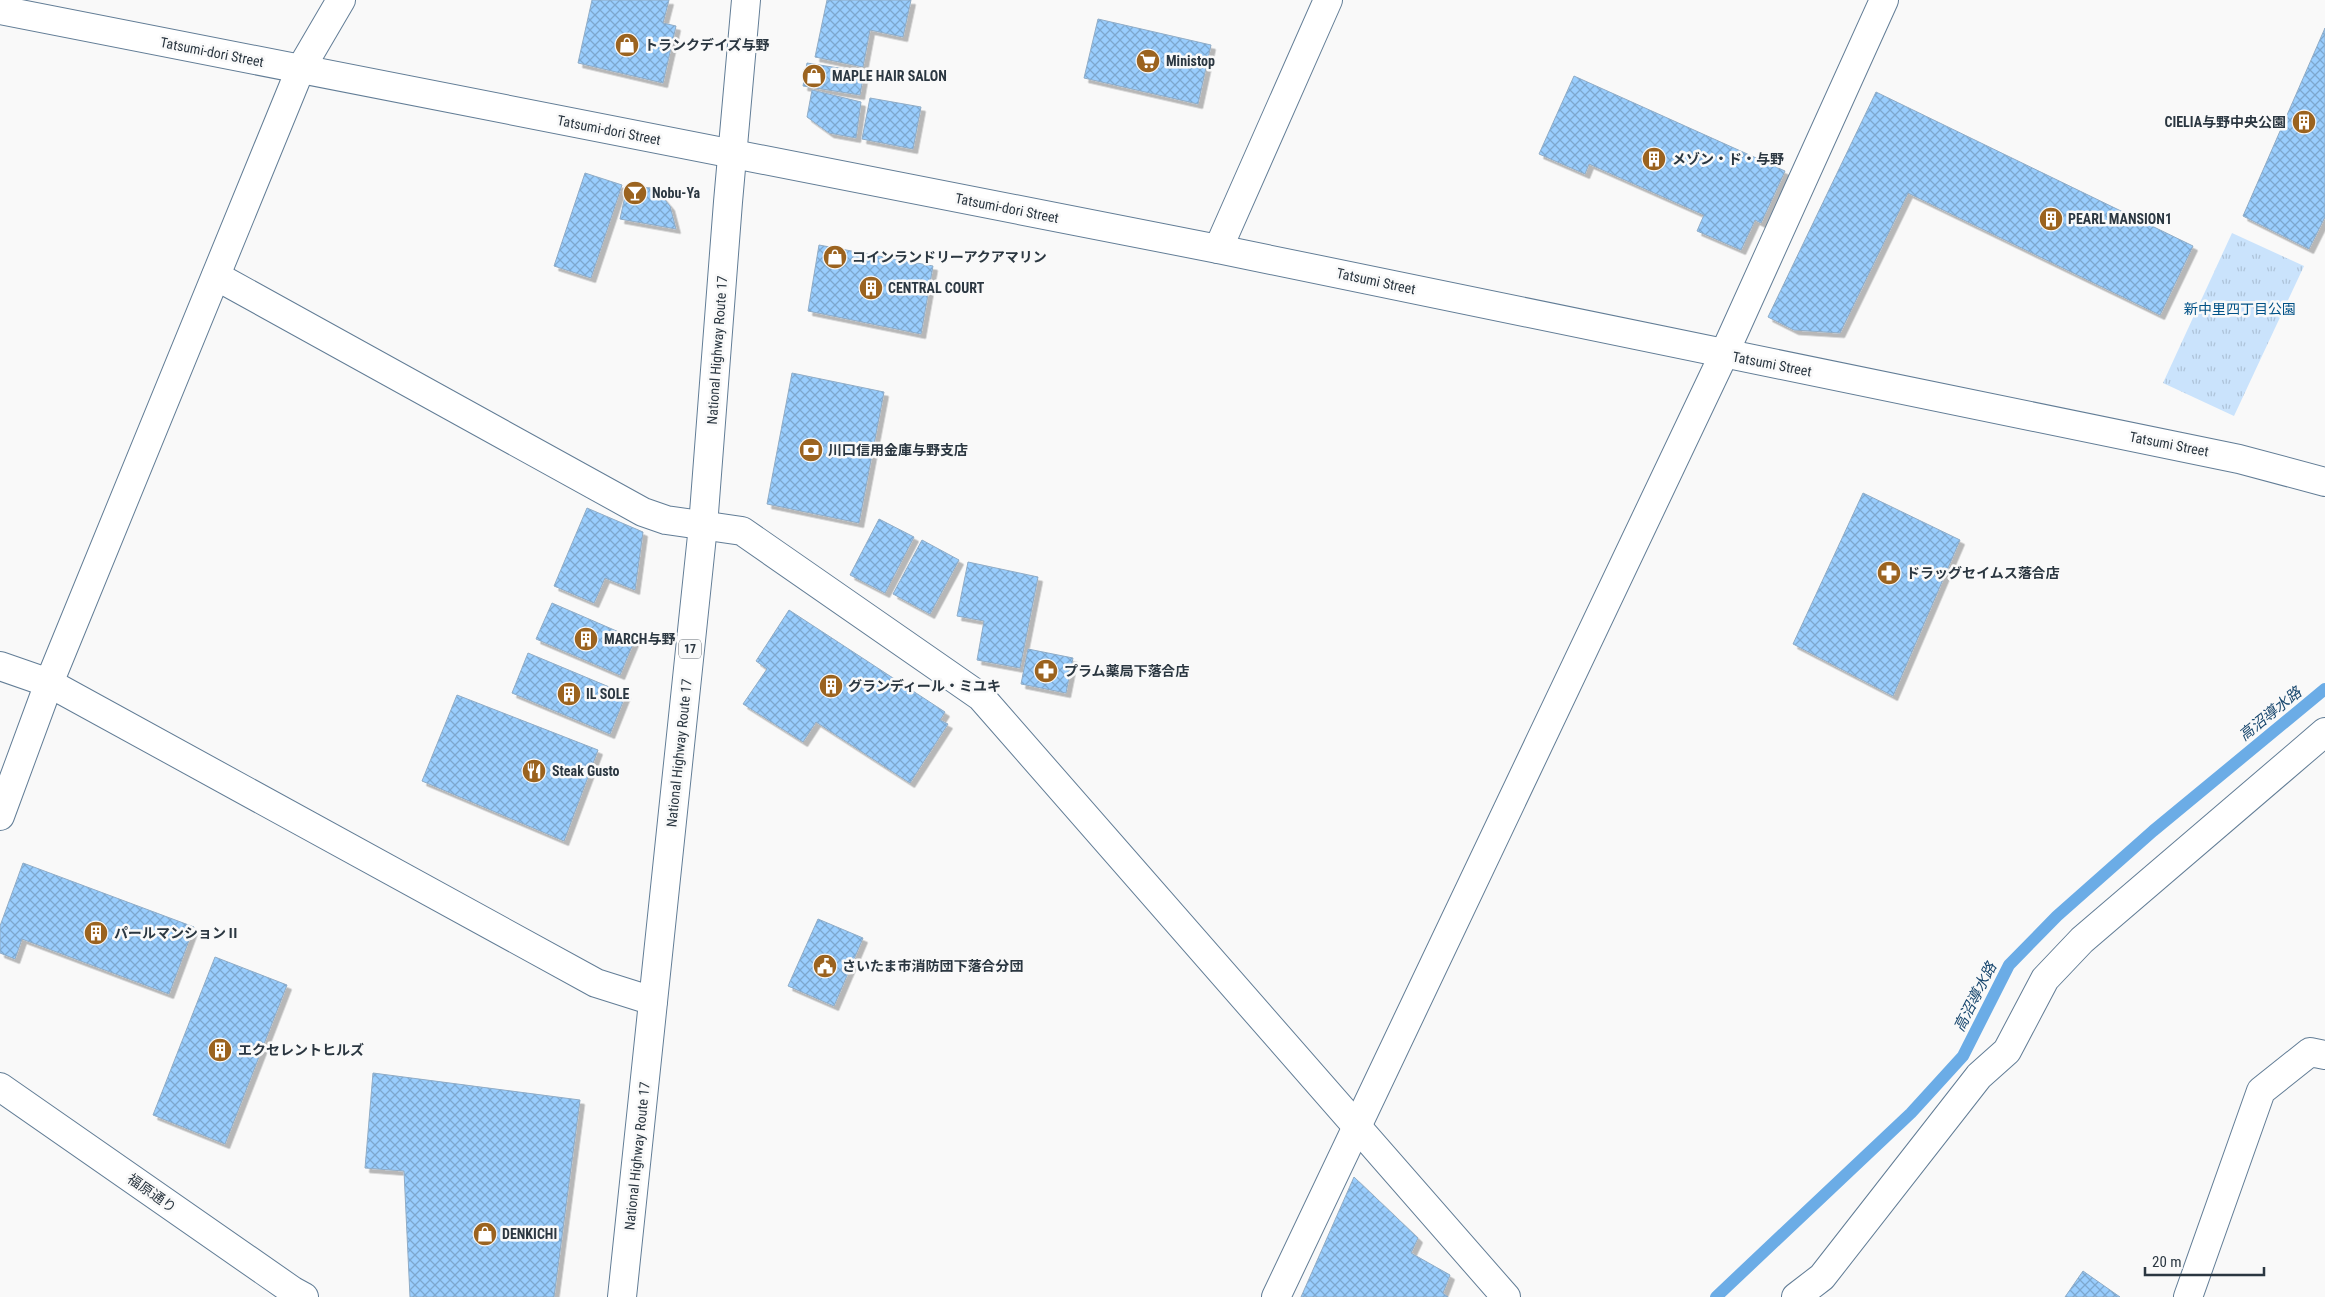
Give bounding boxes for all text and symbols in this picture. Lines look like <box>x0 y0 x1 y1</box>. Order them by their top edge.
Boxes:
shop icon: トランクデイズ与野 <box>614 32 640 58</box>
street label: Tatsumi-dori Street <box>159 34 265 70</box>
place label: トランクデイズ与野 <box>644 37 770 53</box>
supermarket icon: Ministop <box>1135 48 1161 74</box>
place label: Ministop <box>1166 53 1215 69</box>
shop icon: MAPLE HAIR SALON <box>801 63 827 89</box>
place label: MAPLE HAIR SALON <box>832 68 947 84</box>
building icon: CIELIA与野中央公園 <box>2291 109 2317 135</box>
street label: Tatsumi-dori Street <box>556 112 662 148</box>
place label: CIELIA与野中央公園 <box>2164 114 2286 130</box>
building icon: メゾン・ド・与野 <box>1641 146 1667 172</box>
place label: メゾン・ド・与野 <box>1672 151 1784 167</box>
bar icon: Nobu-Ya <box>622 180 648 206</box>
place label: Nobu-Ya <box>652 185 701 201</box>
street label: Tatsumi-dori Street <box>954 190 1060 226</box>
building icon: PEARL MANSION1 <box>2038 206 2064 232</box>
place label: PEARL MANSION1 <box>2068 211 2172 227</box>
shop icon: コインランドリーアクアマリン <box>822 244 848 270</box>
place label: コインランドリーアクアマリン <box>852 249 1047 265</box>
street label: Tatsumi Street <box>1335 265 1417 297</box>
street label: National Highway Route 17 <box>704 275 730 425</box>
building icon: CENTRAL COURT <box>858 275 884 301</box>
place label: CENTRAL COURT <box>888 280 985 296</box>
park label: 新中里四丁目公園 <box>2184 301 2296 317</box>
street label: Tatsumi Street <box>1731 348 1813 380</box>
street label: Tatsumi Street <box>2128 428 2210 460</box>
bank icon: 川口信用金庫与野支店 <box>798 437 824 463</box>
place label: 川口信用金庫与野支店 <box>828 442 968 458</box>
pharmacy icon: ドラッグセイムス落合店 <box>1876 560 1902 586</box>
place label: ドラッグセイムス落合店 <box>1906 565 2060 581</box>
building icon: MARCH与野 <box>573 626 599 652</box>
place label: MARCH与野 <box>604 631 675 647</box>
road number: 17 <box>679 640 701 659</box>
pharmacy icon: プラム薬局下落合店 <box>1033 658 1059 684</box>
place label: プラム薬局下落合店 <box>1064 663 1190 679</box>
building icon: グランディール・ミユキ <box>818 673 844 699</box>
street label: National Highway Route 17 <box>663 678 695 828</box>
place label: グランディール・ミユキ <box>848 678 1001 694</box>
building icon: IL SOLE <box>556 681 582 707</box>
water label: 高沼導水路 <box>2235 682 2306 745</box>
place label: IL SOLE <box>586 686 629 702</box>
restaurant icon: Steak Gusto <box>521 758 547 784</box>
place label: Steak Gusto <box>552 763 620 779</box>
building icon: パールマンションⅡ <box>83 920 109 946</box>
place label: パールマンションⅡ <box>114 925 240 941</box>
public building icon: さいたま市消防団下落合分団 <box>812 953 838 979</box>
place label: さいたま市消防団下落合分団 <box>842 958 1024 974</box>
water label: 高沼導水路 <box>1950 958 2001 1035</box>
building icon: エクセレントヒルズ <box>207 1037 233 1063</box>
place label: エクセレントヒルズ <box>238 1042 364 1058</box>
street label: National Highway Route 17 <box>621 1081 653 1231</box>
street label: 福原通り <box>124 1170 180 1216</box>
shop icon: DENKICHI <box>472 1221 498 1247</box>
place label: DENKICHI <box>502 1226 557 1242</box>
scale bar <box>2145 1244 2264 1276</box>
text: 20 m <box>2152 1253 2182 1271</box>

